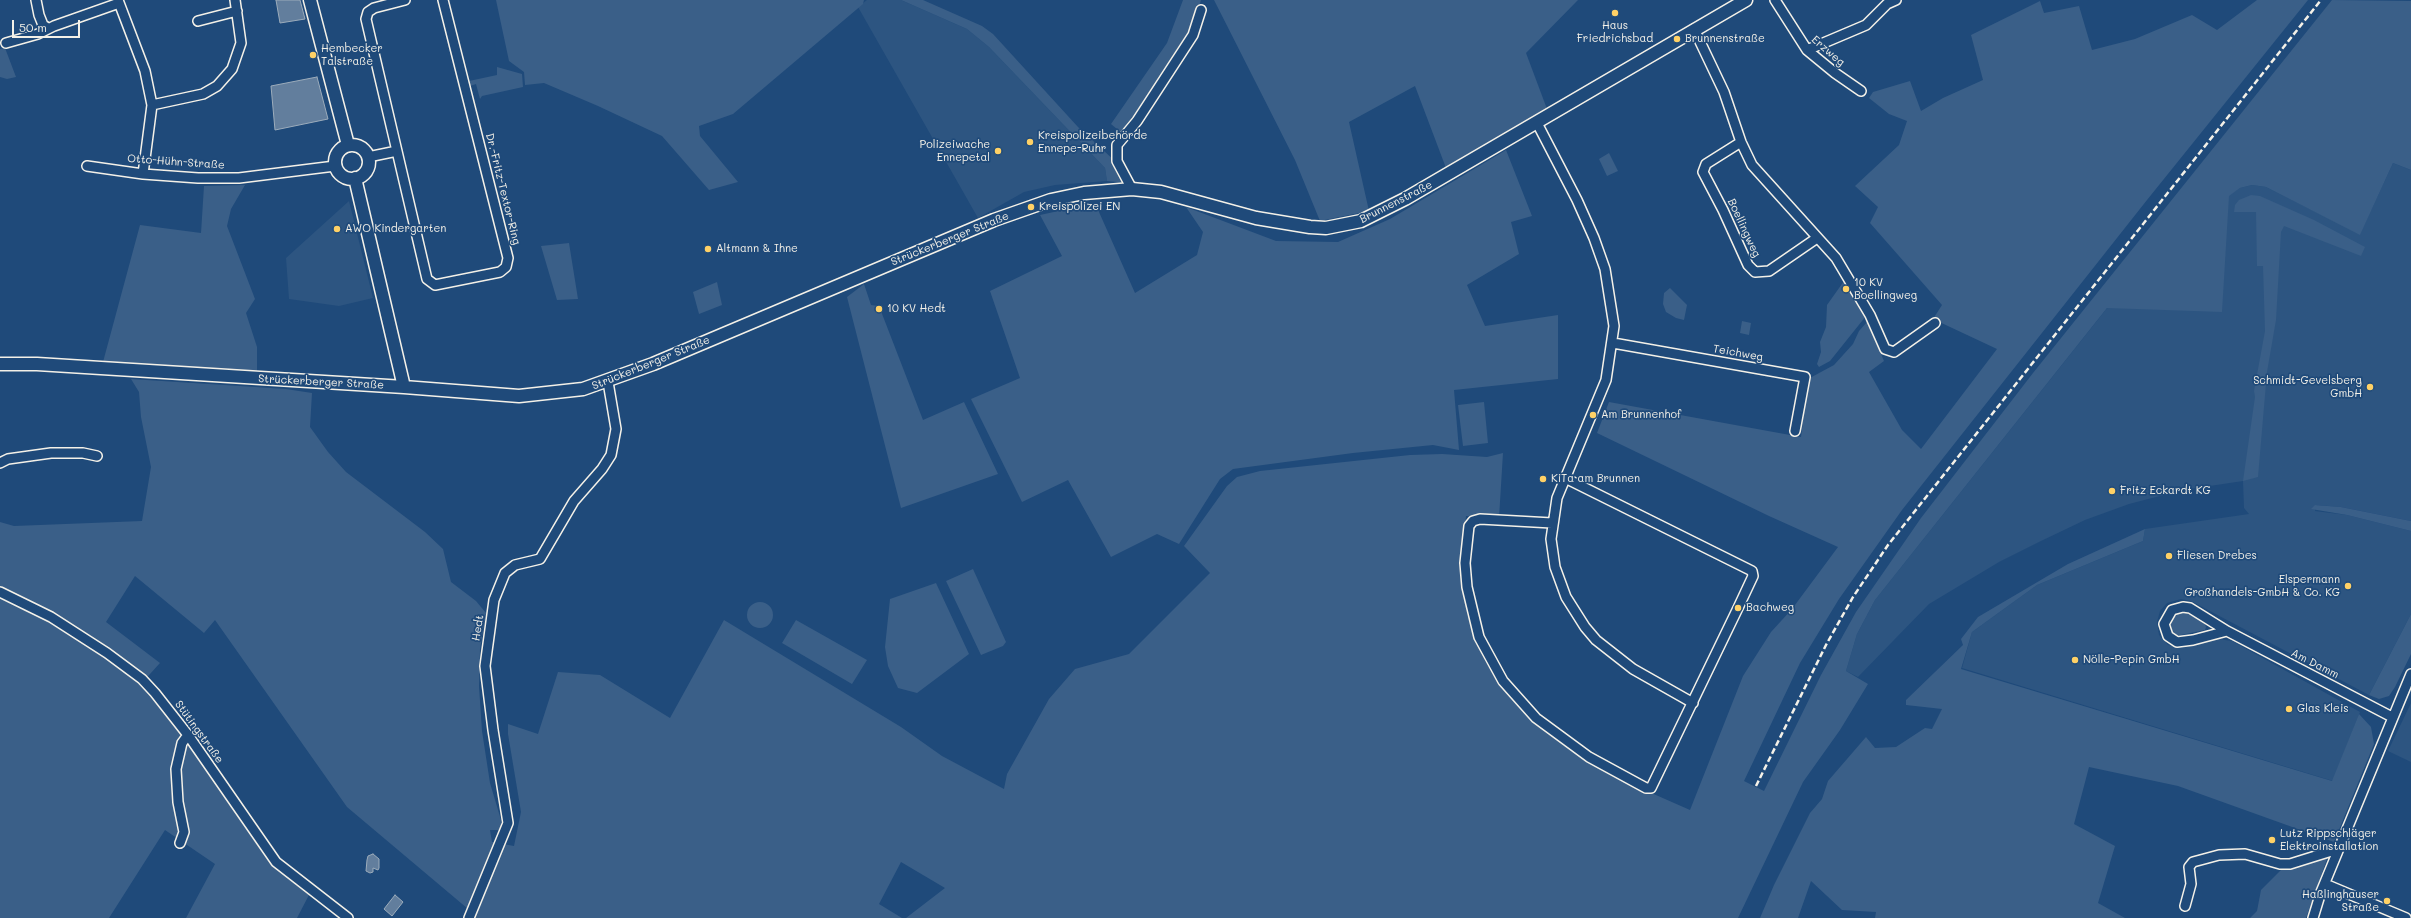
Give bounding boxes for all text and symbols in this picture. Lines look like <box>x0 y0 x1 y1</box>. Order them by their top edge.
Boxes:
marker: Haus Friedrichsbad <box>1610 8 1620 18</box>
scale bar <box>14 12 82 38</box>
text: 50 m <box>19 19 47 35</box>
place label: Haus Friedrichsbad <box>1577 19 1653 45</box>
place label: Brunnenstraße <box>1685 32 1765 46</box>
street label: Erzweg <box>1809 33 1847 69</box>
marker: Brunnenstraße <box>1672 34 1682 44</box>
place label: Hembecker Talstraße <box>321 42 383 68</box>
marker: Hembecker Talstraße <box>308 50 318 60</box>
place label: Kreispolizeibehörde Ennepe-Ruhr <box>1038 129 1147 155</box>
street label: Dr.-Fritz-Textor-Ring <box>483 132 523 246</box>
marker: Kreispolizeibehörde Ennepe-Ruhr <box>1025 137 1035 147</box>
place label: Polizeiwache Ennepetal <box>919 138 990 164</box>
marker: Polizeiwache Ennepetal <box>993 146 1003 156</box>
street label: Otto-Hühn-Straße <box>127 152 225 172</box>
street label: Brunnenstraße <box>1357 178 1435 226</box>
street label: Boellingweg <box>1725 197 1763 259</box>
place label: Kreispolizei EN <box>1039 200 1120 214</box>
marker: Kreispolizei EN <box>1026 202 1036 212</box>
street label: Strückerberger Straße <box>889 209 1011 269</box>
place label: AWO Kindergarten <box>345 222 446 236</box>
marker: AWO Kindergarten <box>332 224 342 234</box>
place label: Altmann & Ihne <box>716 242 798 256</box>
marker: Altmann & Ihne <box>703 244 713 254</box>
place label: 10 KV Boellingweg <box>1854 276 1917 302</box>
marker: 10 KV Boellingweg <box>1841 284 1851 294</box>
place label: 10 KV Hedt <box>887 302 946 316</box>
marker: 10 KV Hedt <box>874 304 884 314</box>
street label: Strückerberger Straße <box>590 333 712 393</box>
street label: Teichweg <box>1712 342 1764 364</box>
street label: Strückerberger Straße <box>258 372 384 392</box>
place label: Schmidt-Gevelsberg GmbH <box>2253 374 2362 400</box>
marker: Schmidt-Gevelsberg GmbH <box>2365 382 2375 392</box>
place label: Am Brunnenhof <box>1601 408 1681 422</box>
marker: Am Brunnenhof <box>1588 410 1598 420</box>
place label: KiTa am Brunnen <box>1551 472 1640 486</box>
marker: KiTa am Brunnen <box>1538 474 1548 484</box>
place label: Fritz Eckardt KG <box>2120 484 2211 498</box>
marker: Fritz Eckardt KG <box>2107 486 2117 496</box>
place label: Fliesen Drebes <box>2177 549 2257 563</box>
marker: Fliesen Drebes <box>2164 551 2174 561</box>
place label: Elspermann Großhandels-GmbH & Co. KG <box>2184 573 2340 599</box>
marker: Elspermann Großhandels-GmbH & Co. KG <box>2343 581 2353 591</box>
place label: Bachweg <box>1746 601 1794 615</box>
marker: Bachweg <box>1733 603 1743 613</box>
street label: Hedt <box>469 614 487 642</box>
street label: Am Damm <box>2289 646 2341 682</box>
place label: Nölle-Pepin GmbH <box>2083 653 2180 667</box>
marker: Nölle-Pepin GmbH <box>2070 655 2080 665</box>
street label: Stütingstraße <box>172 698 226 766</box>
place label: Glas Kleis <box>2297 702 2349 716</box>
marker: Glas Kleis <box>2284 704 2294 714</box>
place label: Lutz Rippschläger Elektroinstallation <box>2280 827 2378 853</box>
marker: Lutz Rippschläger Elektroinstallation <box>2267 835 2277 845</box>
place label: Haßlinghauser Straße <box>2302 888 2379 914</box>
marker: Haßlinghauser Straße <box>2382 896 2392 906</box>

